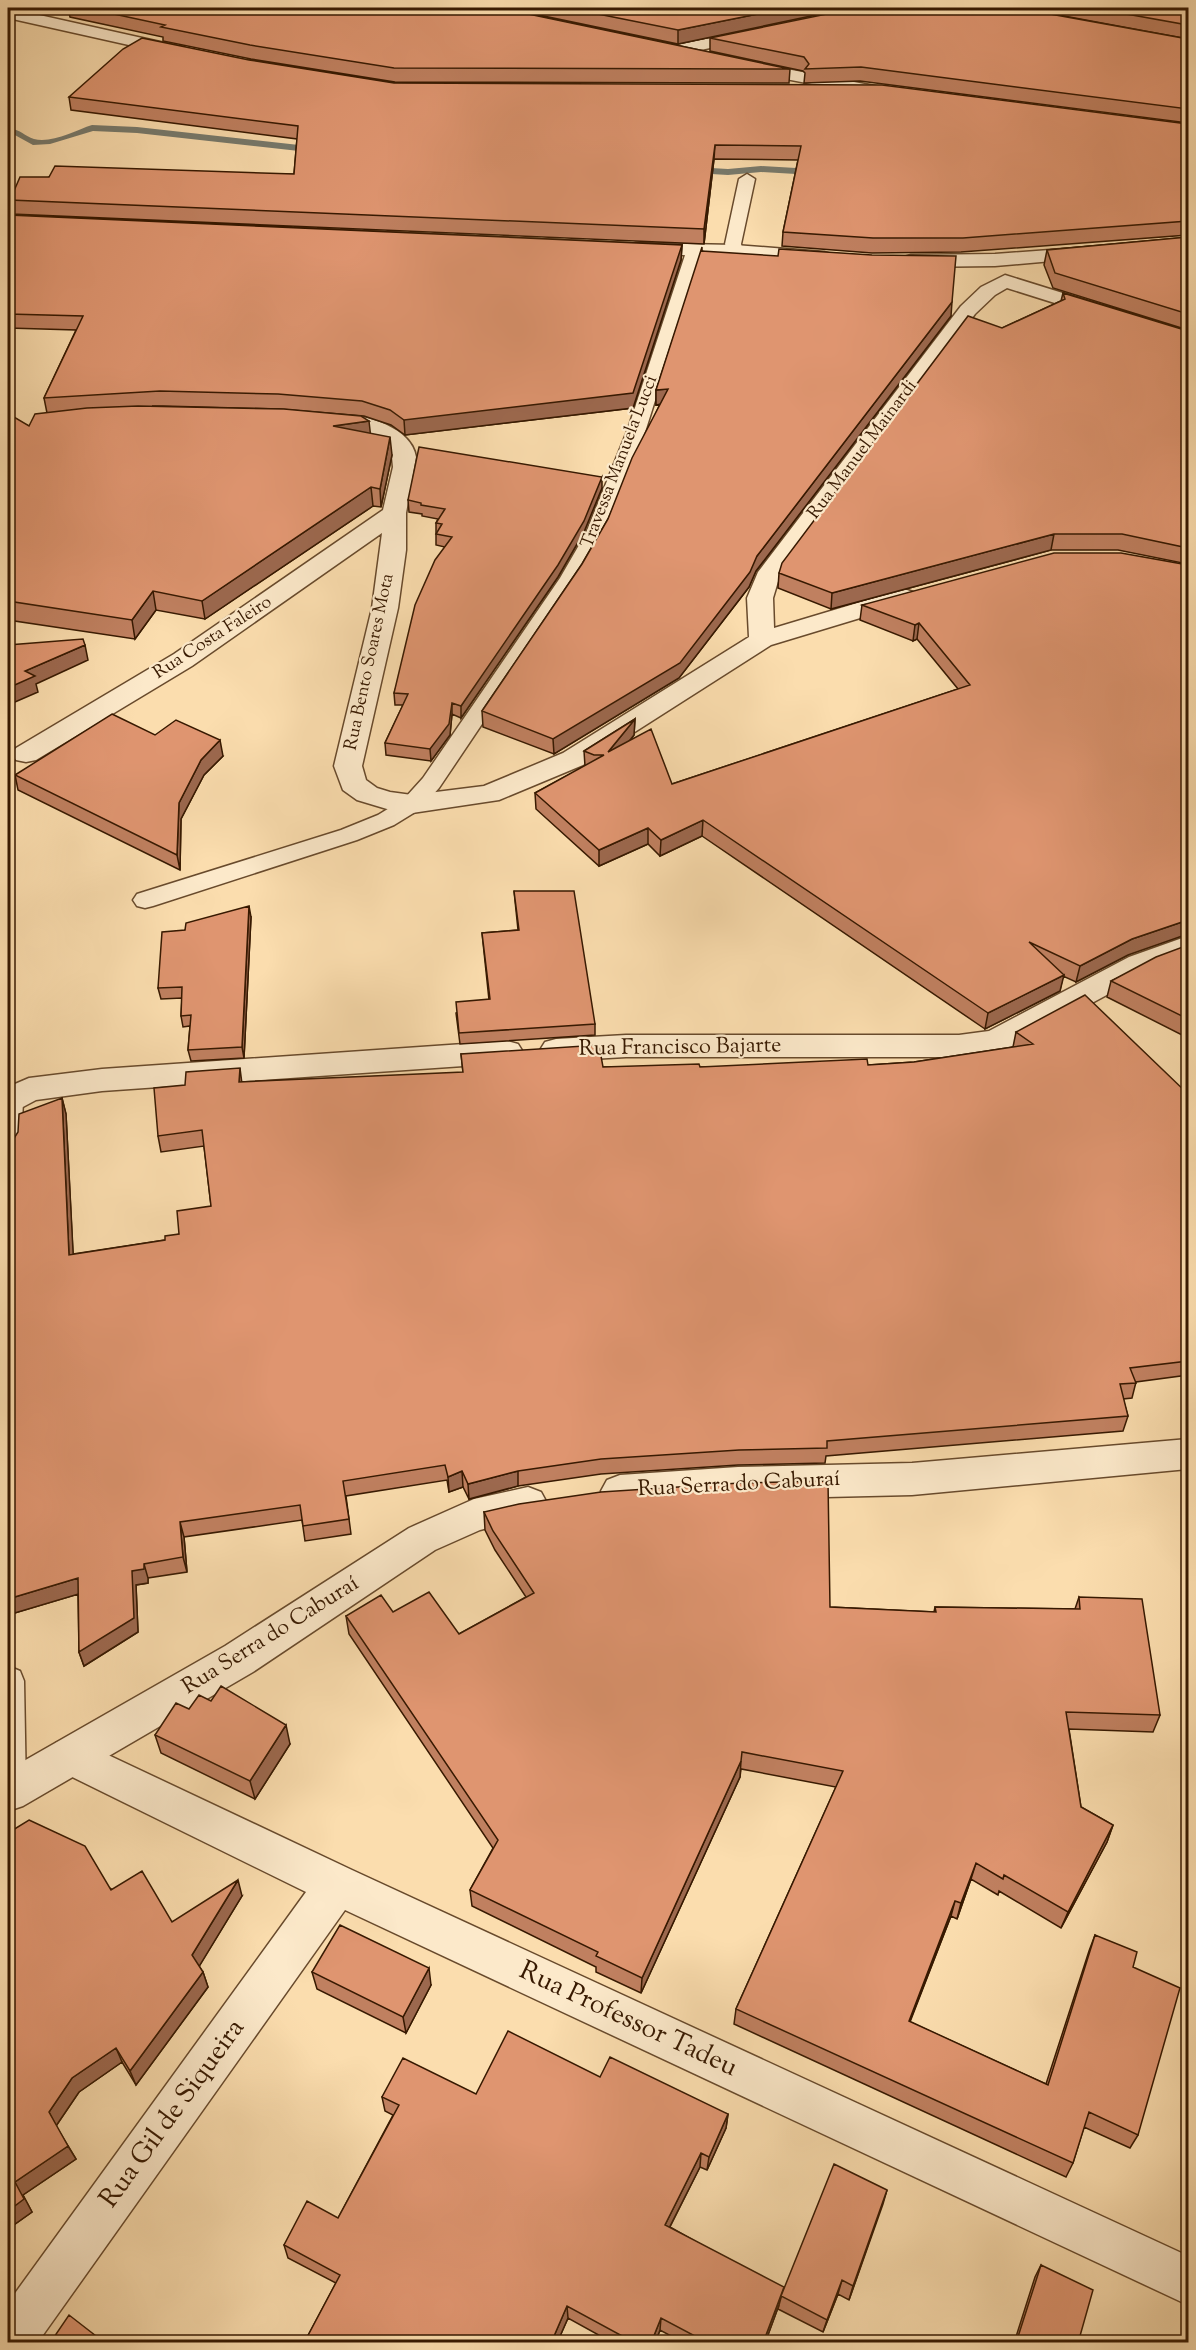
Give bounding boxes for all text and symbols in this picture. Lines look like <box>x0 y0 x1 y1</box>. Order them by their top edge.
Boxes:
street label: Travessa Manuela Lucci <box>575 372 665 552</box>
street label: Rua Manuel Mainardi <box>802 375 924 525</box>
street label: Rua Bento Soares Mota <box>339 571 401 753</box>
street label: Rua Costa Faleiro <box>148 590 278 686</box>
street label: Rua Francisco Bajarte <box>578 1030 782 1066</box>
street label: Rua Serra do Caburaí <box>637 1464 841 1506</box>
street label: Rua Serra do Caburaí <box>176 1569 366 1703</box>
street label: Rua Professor Tadeu <box>512 1952 744 2088</box>
street label: Rua Gil de Siqueira <box>91 2011 255 2217</box>

